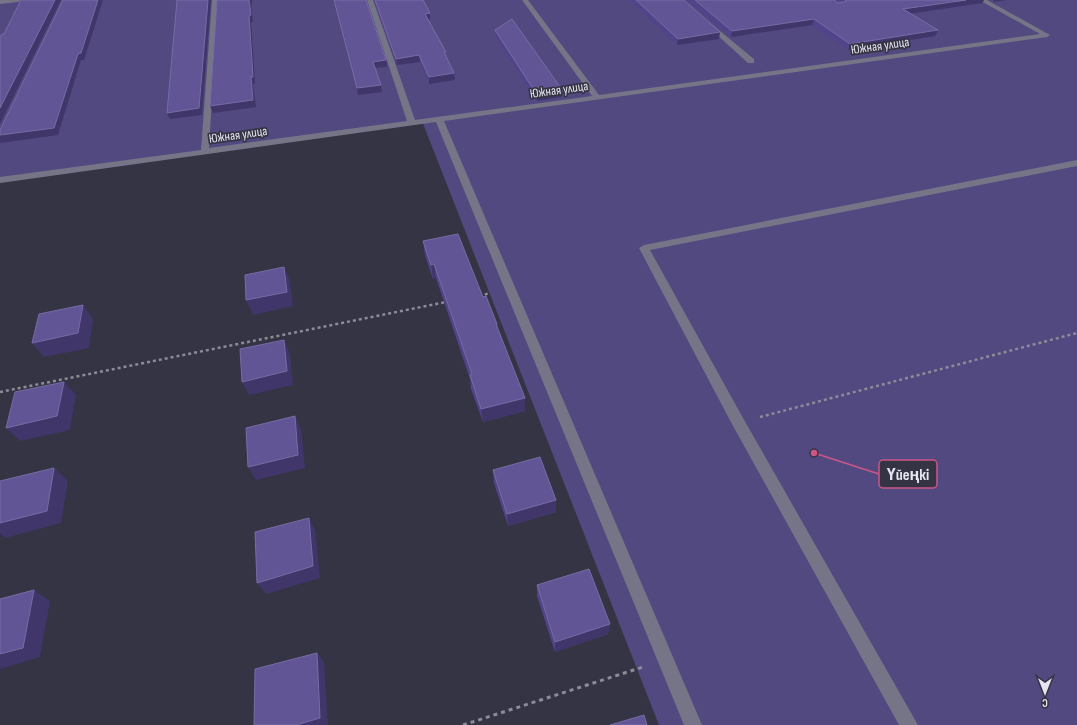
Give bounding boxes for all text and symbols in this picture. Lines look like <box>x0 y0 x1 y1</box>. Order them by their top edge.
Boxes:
street label: Южная улица <box>850 34 910 58</box>
street label: Южная улица <box>529 78 589 102</box>
street label: Южная улица <box>208 123 268 147</box>
callout: Үйеңкі <box>879 460 937 488</box>
text: Үйеңкі <box>887 466 929 485</box>
north arrow <box>1025 673 1065 713</box>
text: С <box>1042 696 1048 709</box>

